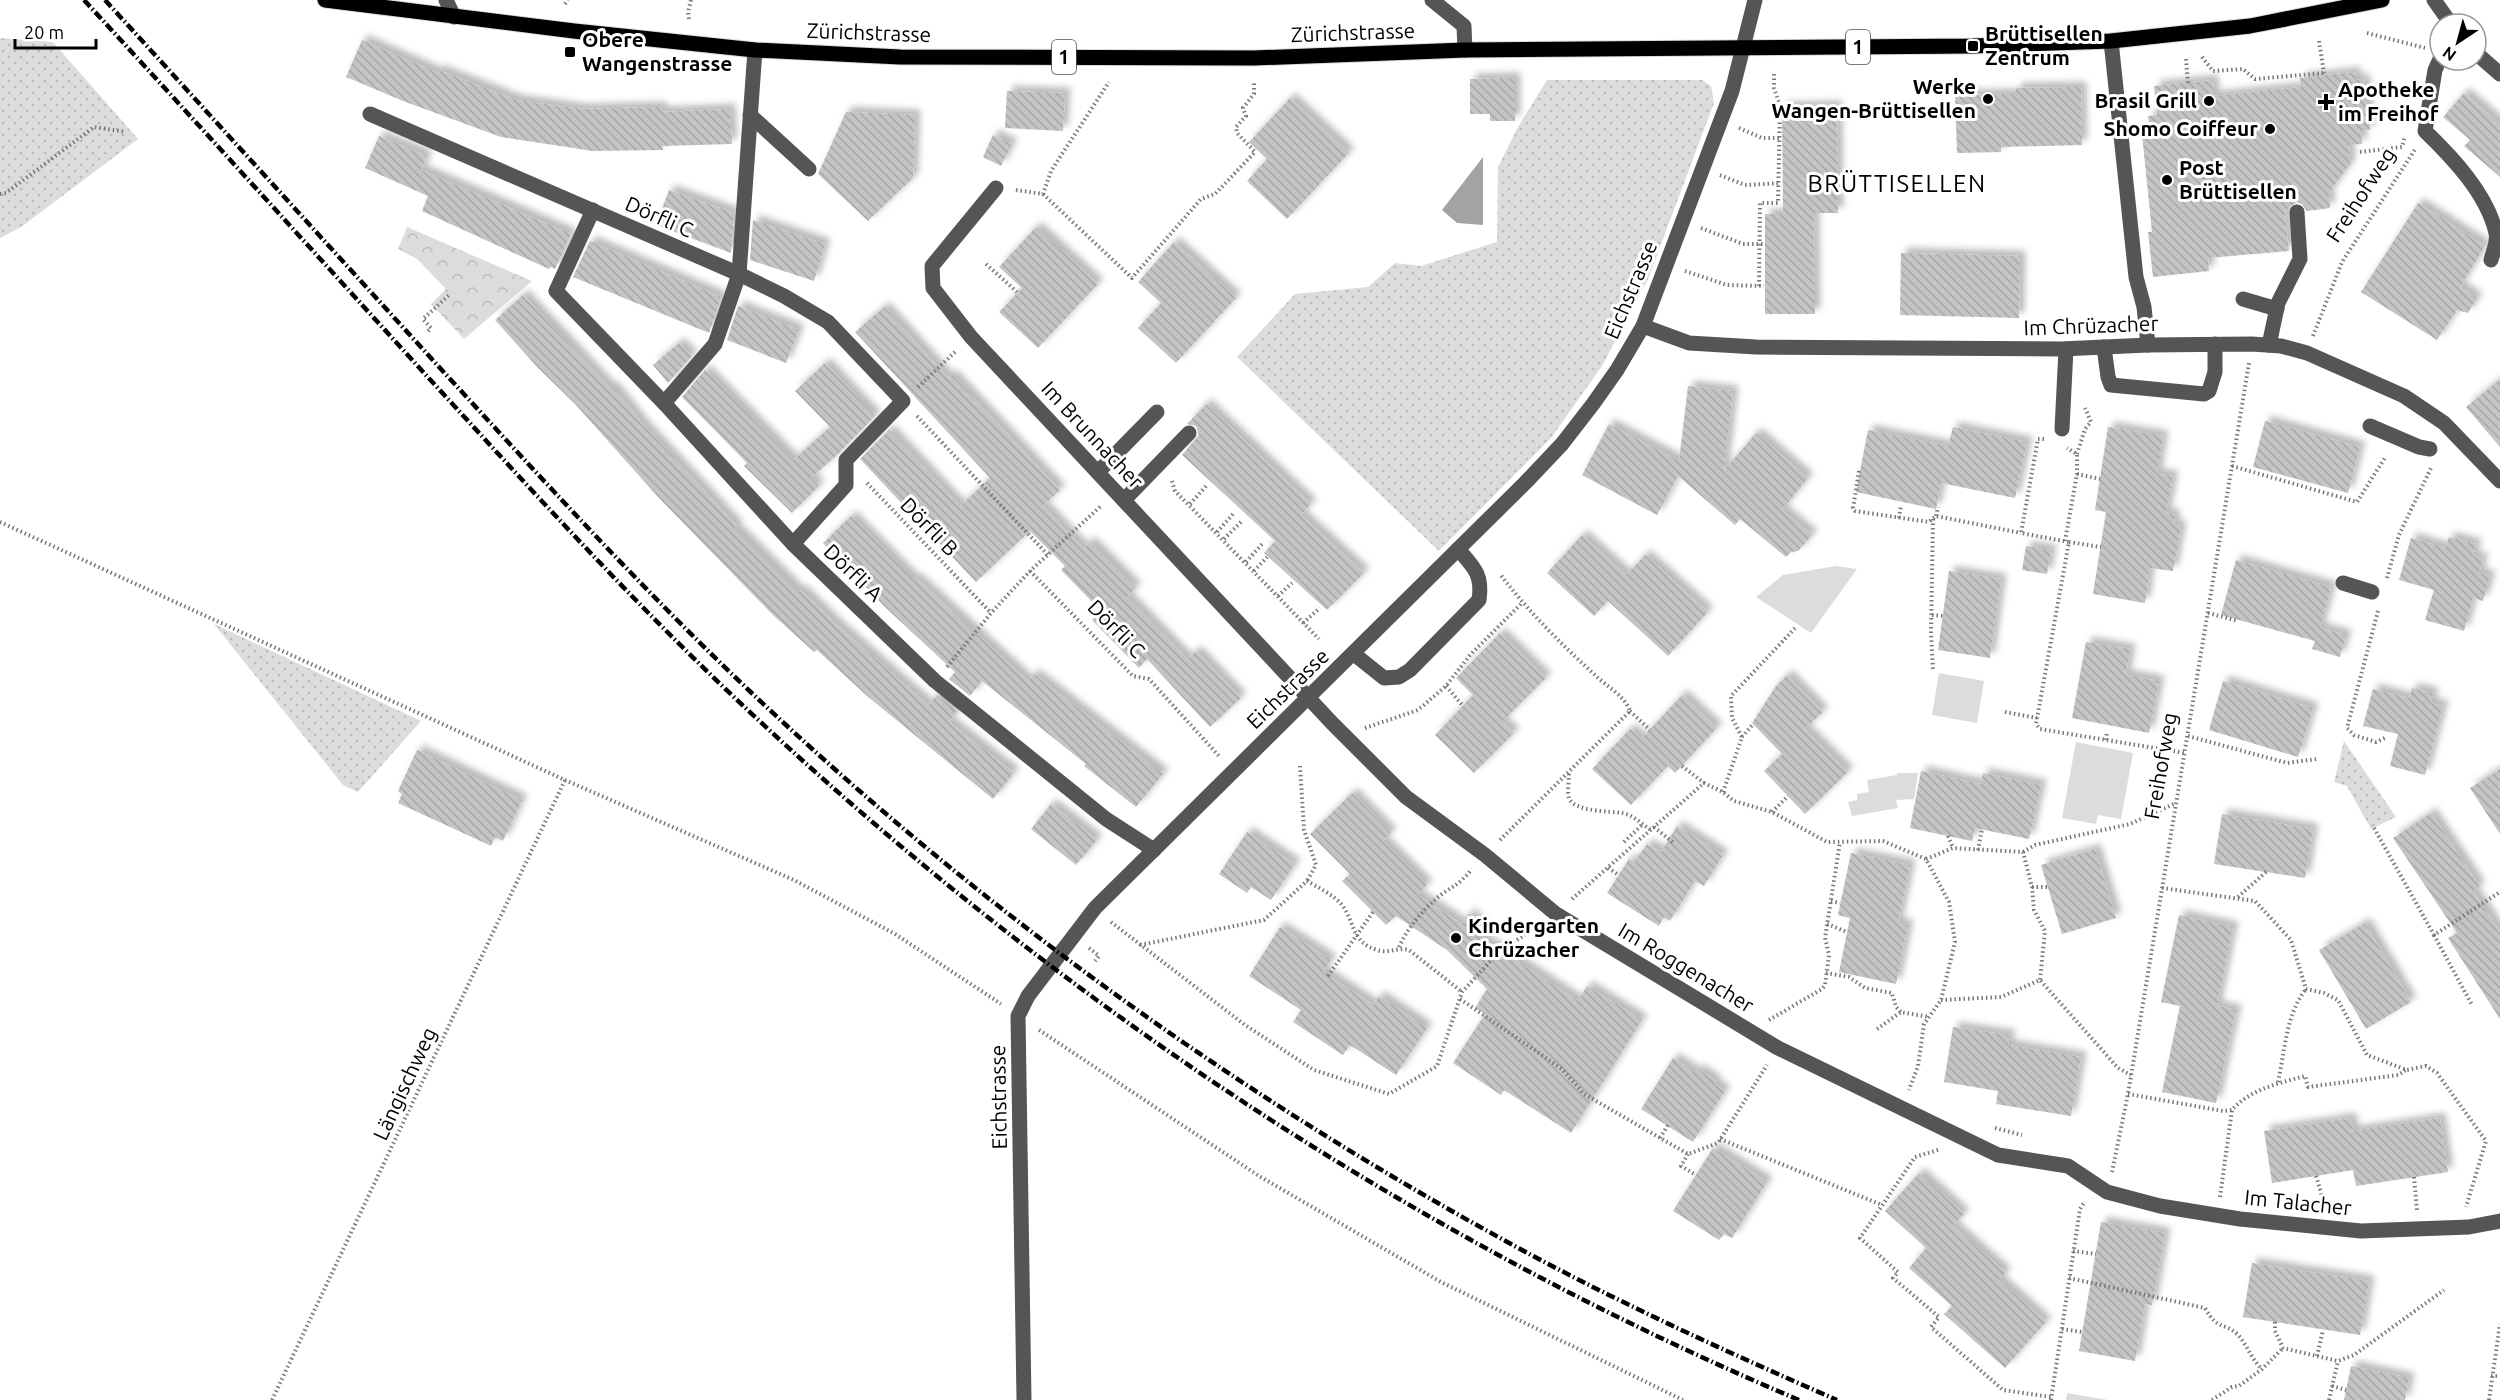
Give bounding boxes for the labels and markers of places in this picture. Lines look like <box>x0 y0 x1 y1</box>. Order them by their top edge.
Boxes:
place label: Brüttisellen Zentrum <box>1985 21 2103 69</box>
place label: Obere Wangenstrasse <box>582 27 732 75</box>
marker: Brüttisellen Zentrum <box>1966 39 1980 53</box>
marker: Obere Wangenstrasse <box>563 45 577 59</box>
place label: Werke Wangen-Brüttisellen <box>1772 74 1976 122</box>
place label: Apotheke im Freihof <box>2338 77 2439 125</box>
place label: Brasil Grill <box>2094 88 2197 112</box>
marker: Werke Wangen-Brüttisellen <box>1981 92 1995 106</box>
marker: Brasil Grill <box>2202 94 2216 108</box>
marker: Apotheke im Freihof <box>2319 95 2333 109</box>
place label: Shomo Coiffeur <box>2104 116 2258 140</box>
marker: Shomo Coiffeur <box>2263 122 2277 136</box>
place label: Post Brüttisellen <box>2179 155 2297 203</box>
marker: Post Brüttisellen <box>2160 173 2174 187</box>
place label: Kindergarten Chrüzacher <box>1468 913 1599 961</box>
marker: Kindergarten Chrüzacher <box>1449 931 1463 945</box>

